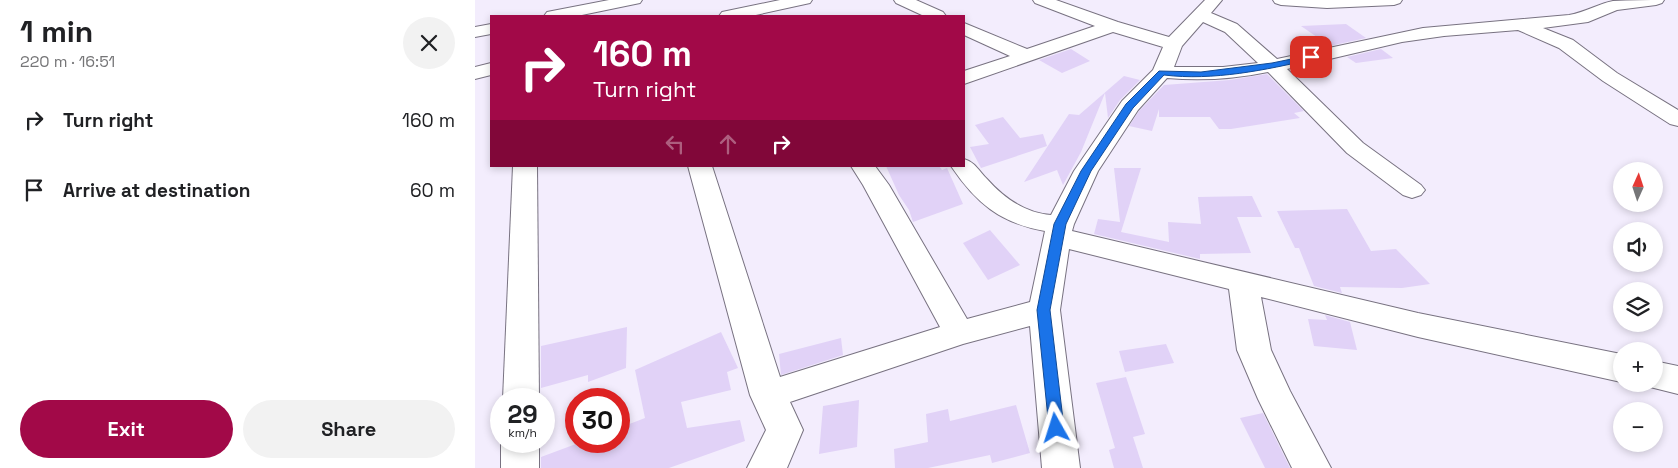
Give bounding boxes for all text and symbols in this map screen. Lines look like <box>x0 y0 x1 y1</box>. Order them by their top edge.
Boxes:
text: 1 min <box>20 12 93 51</box>
button: close <box>403 17 455 69</box>
text: 160 m <box>593 32 692 76</box>
icon: right <box>510 35 575 100</box>
pin <box>1290 36 1332 78</box>
icon: arrive <box>1297 43 1325 71</box>
text: 220 m · 16:51 <box>20 51 115 72</box>
text: Turn right <box>593 75 696 103</box>
icon: right <box>20 106 48 134</box>
text: Turn right <box>63 108 153 133</box>
text: 160 m <box>402 108 455 133</box>
icon: left <box>661 130 689 158</box>
icon: ahead <box>714 130 742 158</box>
icon: right <box>767 130 795 158</box>
north arrow <box>1613 162 1663 212</box>
map controls <box>1613 162 1663 452</box>
icon: arrive <box>20 176 48 204</box>
text: Arrive at destination <box>63 178 251 203</box>
text: 60 m <box>410 178 455 203</box>
button: sound <box>1613 222 1663 272</box>
button: layers <box>1613 282 1663 332</box>
button: + <box>1613 342 1663 392</box>
speed limit sign: 30 <box>565 388 630 453</box>
text: 29 <box>507 398 538 430</box>
button: Exit <box>20 400 233 458</box>
button: Share <box>243 400 455 458</box>
position arrow <box>1029 401 1081 453</box>
button: − <box>1613 402 1663 452</box>
text: km/h <box>508 425 537 441</box>

